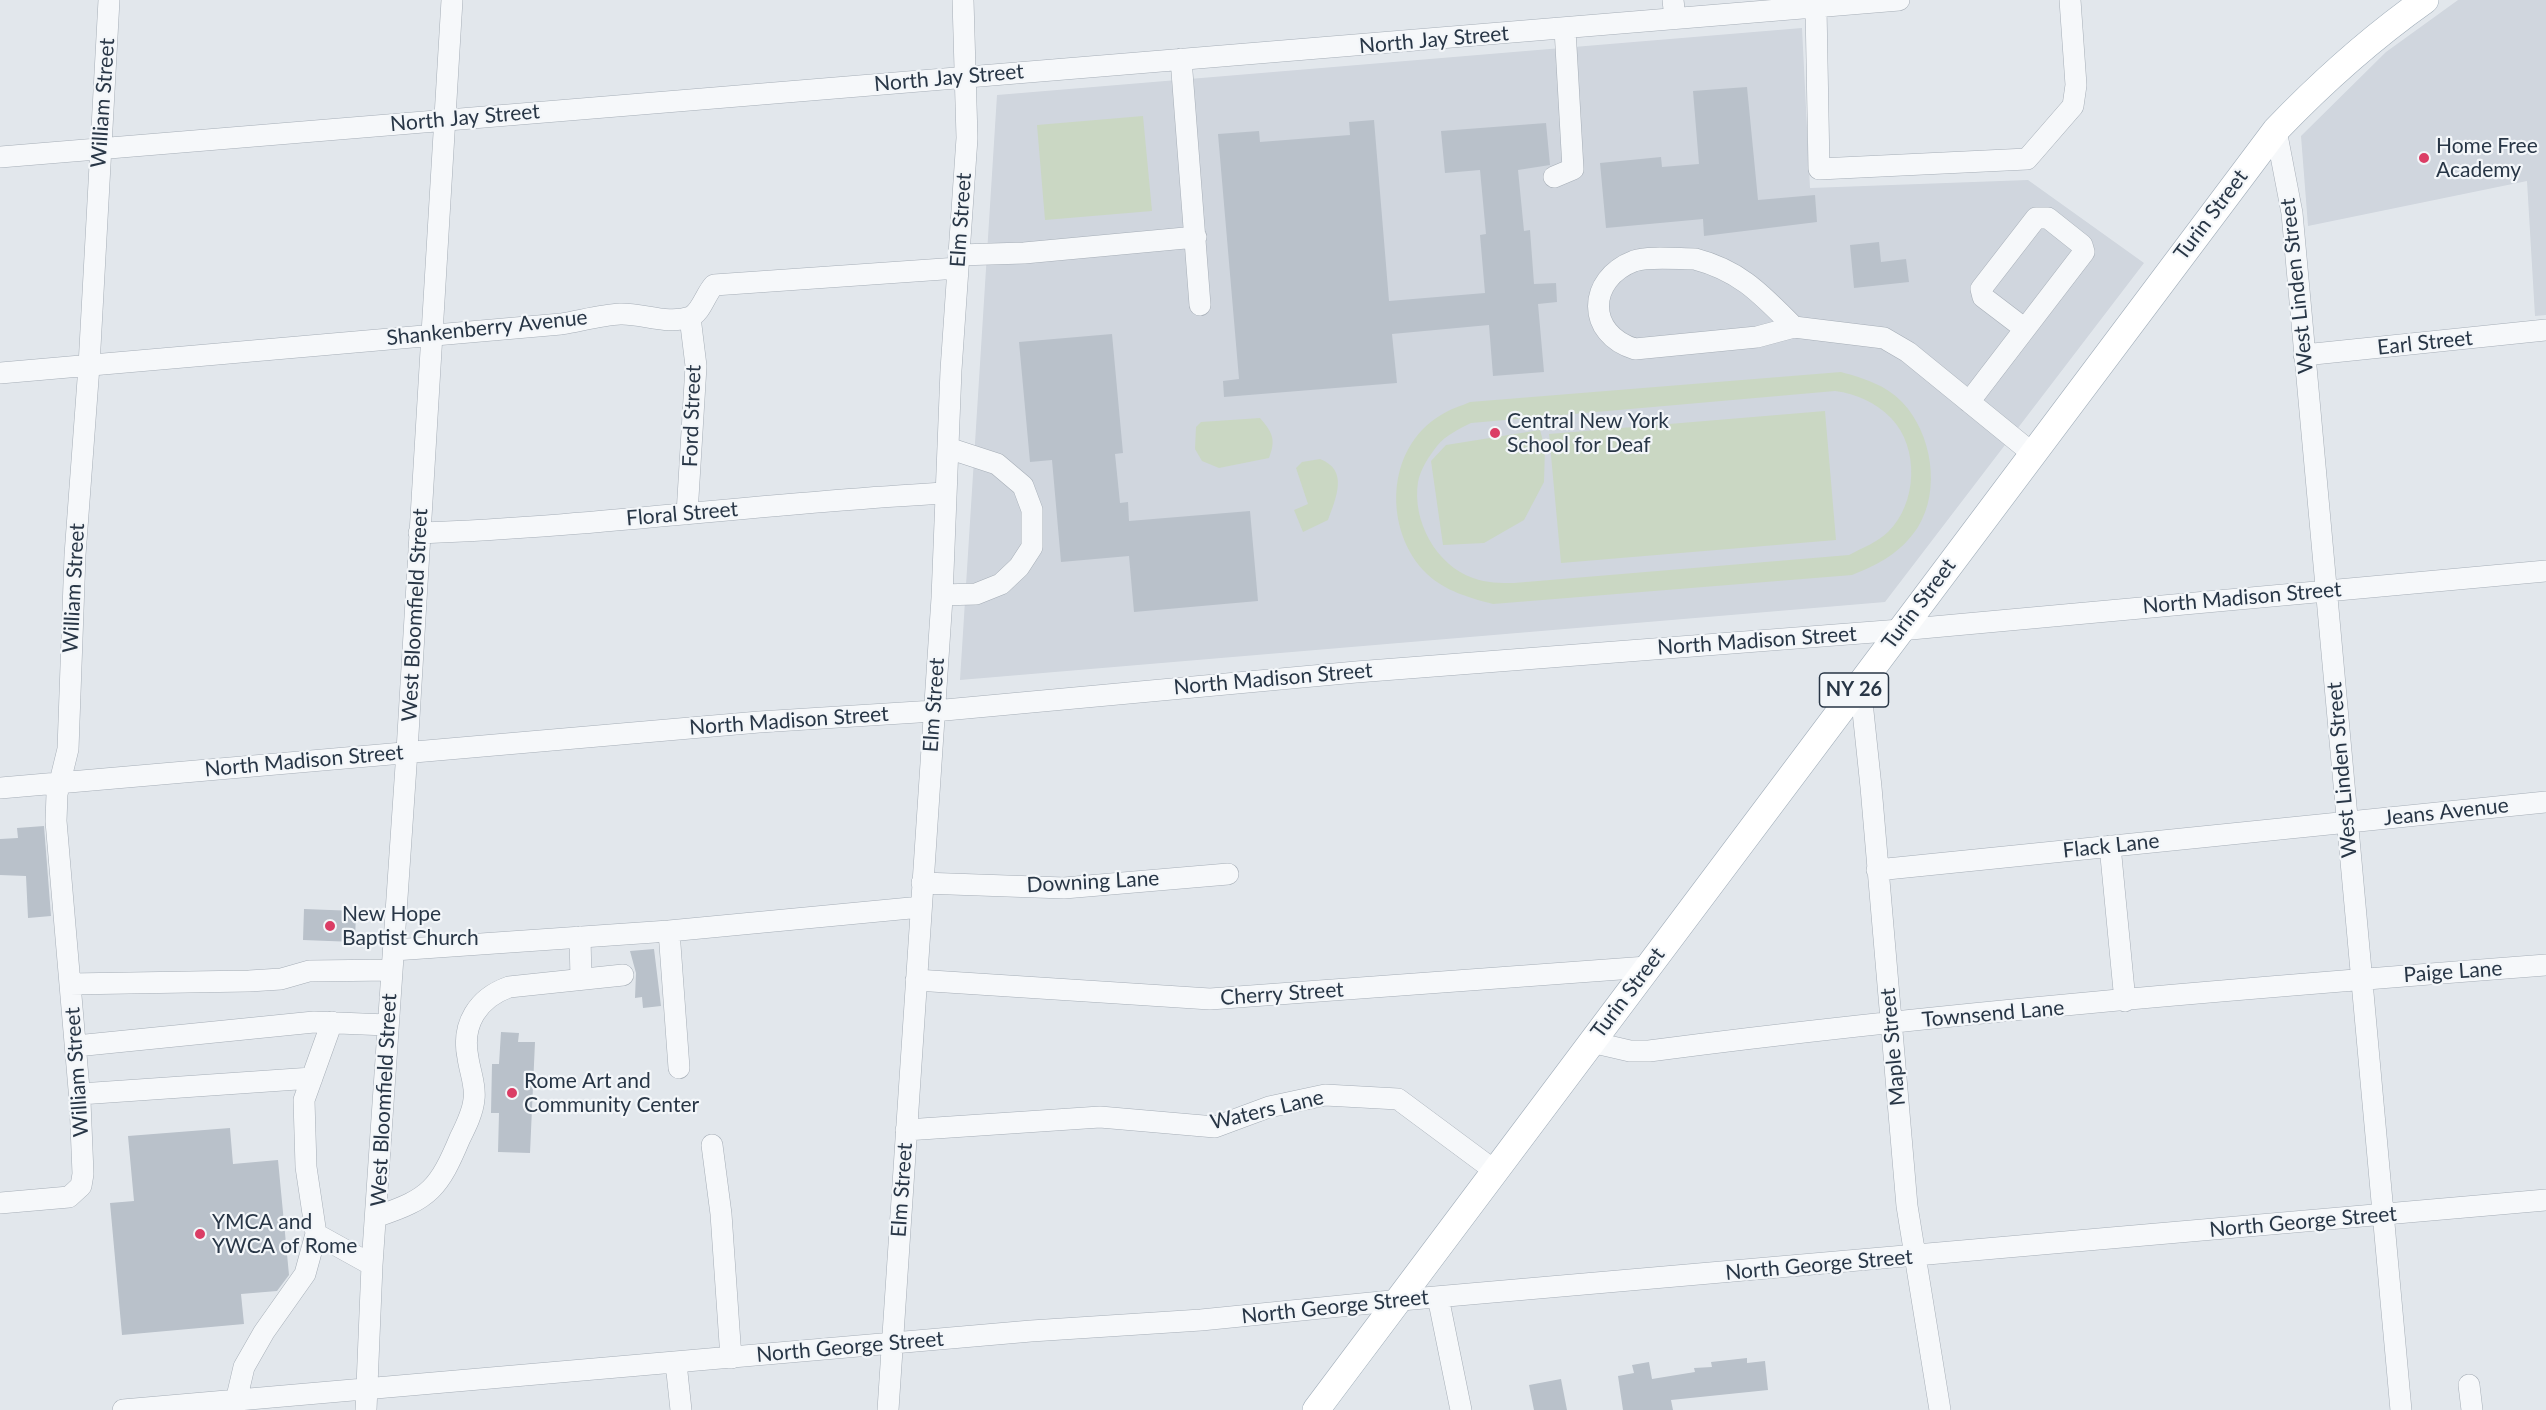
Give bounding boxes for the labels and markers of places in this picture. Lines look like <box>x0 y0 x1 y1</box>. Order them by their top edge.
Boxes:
place label: Home Free Academy <box>2436 133 2538 183</box>
marker: Home Free Academy <box>2417 151 2431 165</box>
place label: Central New York School for Deaf <box>1507 408 1669 458</box>
marker: Central New York School for Deaf <box>1488 426 1502 440</box>
place label: New Hope Baptist Church <box>342 901 479 951</box>
marker: New Hope Baptist Church <box>323 919 337 933</box>
place label: Rome Art and Community Center <box>524 1068 699 1118</box>
marker: Rome Art and Community Center <box>505 1086 519 1100</box>
place label: YMCA and YWCA of Rome <box>212 1209 357 1259</box>
marker: YMCA and YWCA of Rome <box>193 1227 207 1241</box>

